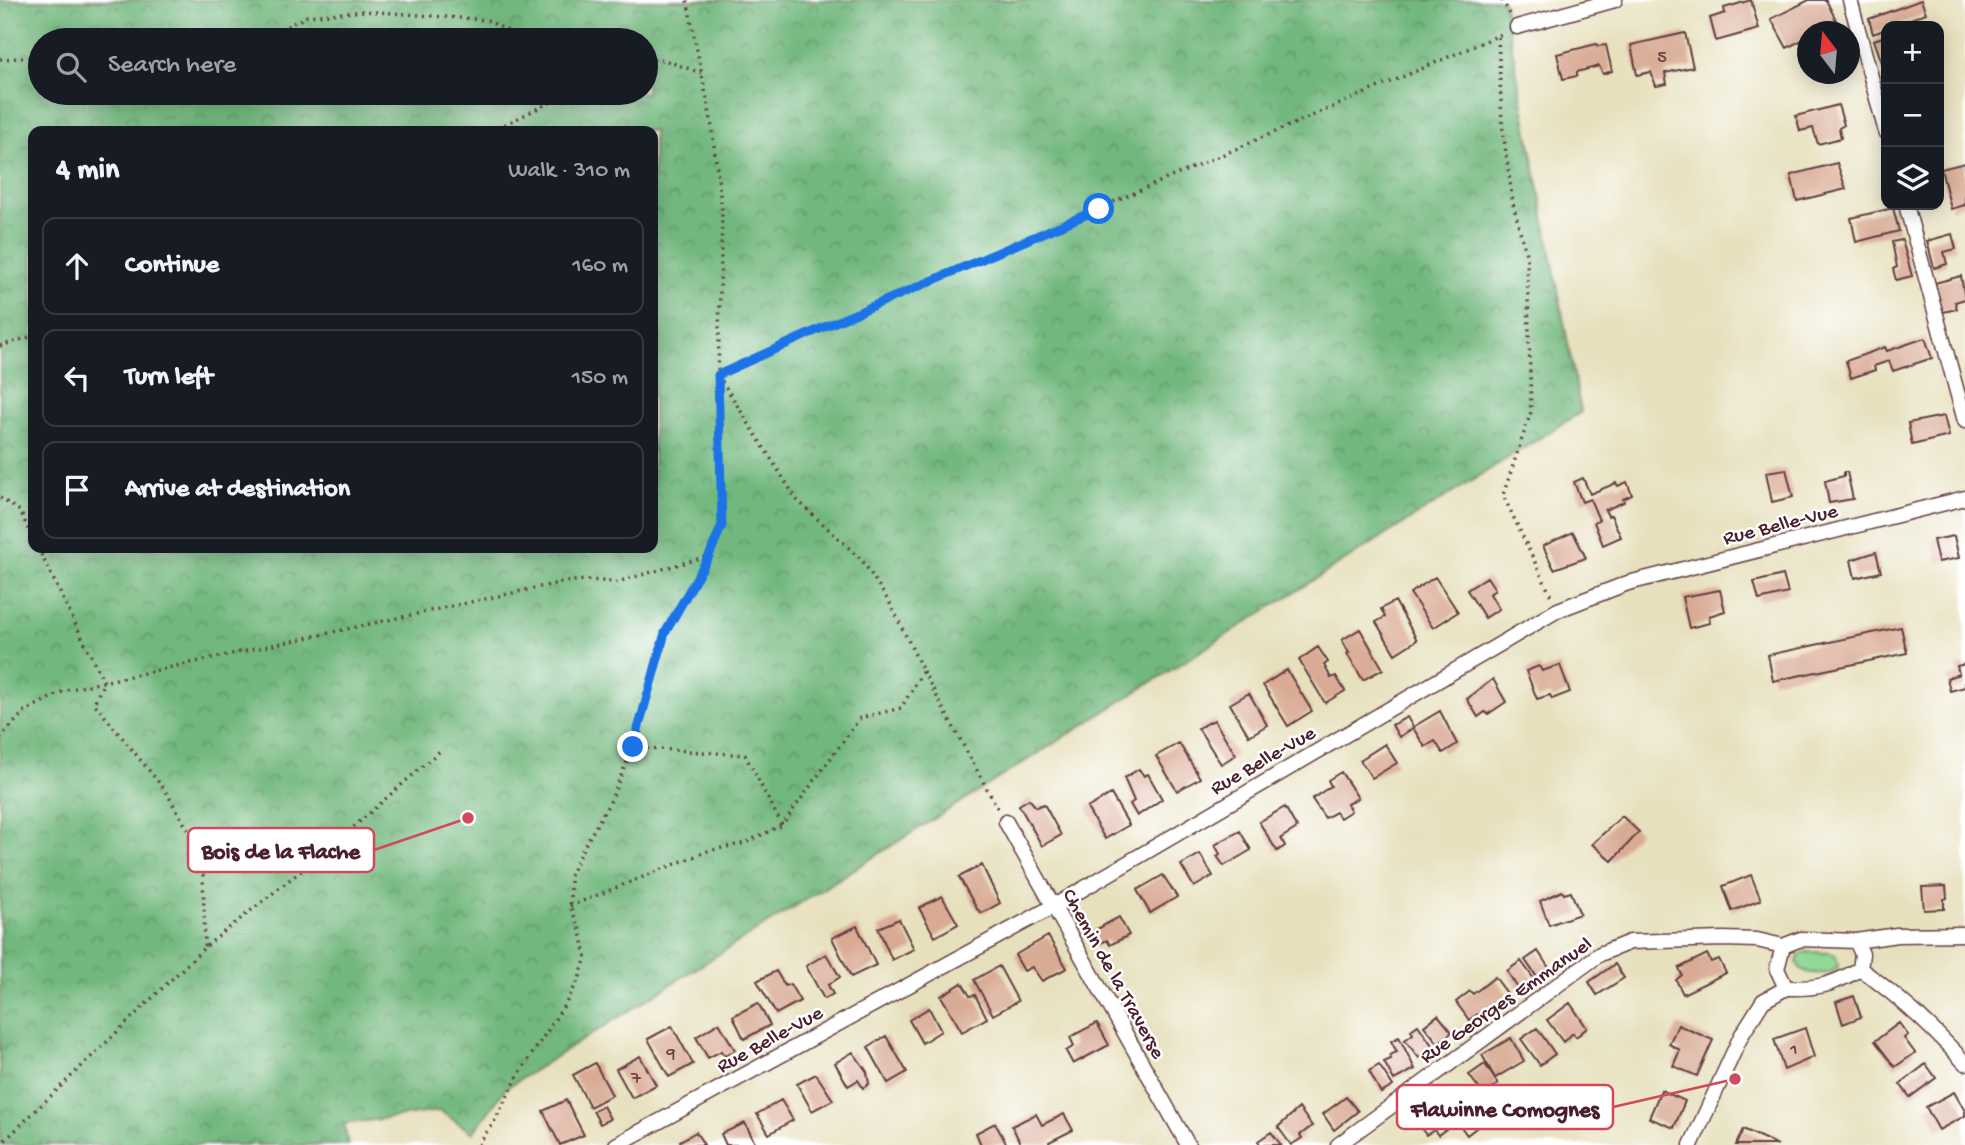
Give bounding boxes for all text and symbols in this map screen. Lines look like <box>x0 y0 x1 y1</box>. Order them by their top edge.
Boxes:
north arrow <box>1797 21 1860 84</box>
map controls <box>1881 21 1944 210</box>
button: + <box>1881 21 1944 84</box>
search box <box>28 28 658 105</box>
icon: search <box>52 48 90 86</box>
house number: 5 <box>1657 48 1667 69</box>
text: Search here <box>108 51 236 82</box>
button: − <box>1881 84 1944 147</box>
button: layers <box>1881 147 1944 210</box>
text: 4 min <box>56 154 119 189</box>
text: Walk · 310 m <box>508 158 630 185</box>
route start <box>1083 193 1114 224</box>
icon: ahead <box>58 247 96 285</box>
text: Continue <box>125 251 219 282</box>
text: 160 m <box>572 253 628 280</box>
icon: left <box>58 359 96 397</box>
text: Turn left <box>125 363 213 394</box>
text: 150 m <box>572 365 628 392</box>
icon: arrive <box>58 471 96 509</box>
text: Arrive at destination <box>125 475 350 506</box>
street label: Rue Belle-Vue <box>1721 500 1842 553</box>
street label: Rue Belle-Vue <box>1207 721 1322 802</box>
route end <box>617 731 648 762</box>
callout: Bois de la Flache <box>188 828 374 872</box>
text: Bois de la Flache <box>201 840 361 867</box>
street label: Chemin de la Traverse <box>1055 885 1170 1065</box>
street label: Rue Georges Emmanuel <box>1416 933 1598 1071</box>
street label: Rue Belle-Vue <box>713 1001 829 1080</box>
house number: 1 <box>1789 1040 1798 1061</box>
house number: 9 <box>665 1044 676 1065</box>
house number: 7 <box>630 1069 641 1090</box>
callout: Flawinne Comognes <box>1397 1085 1613 1129</box>
text: Flawinne Comognes <box>1410 1098 1601 1125</box>

